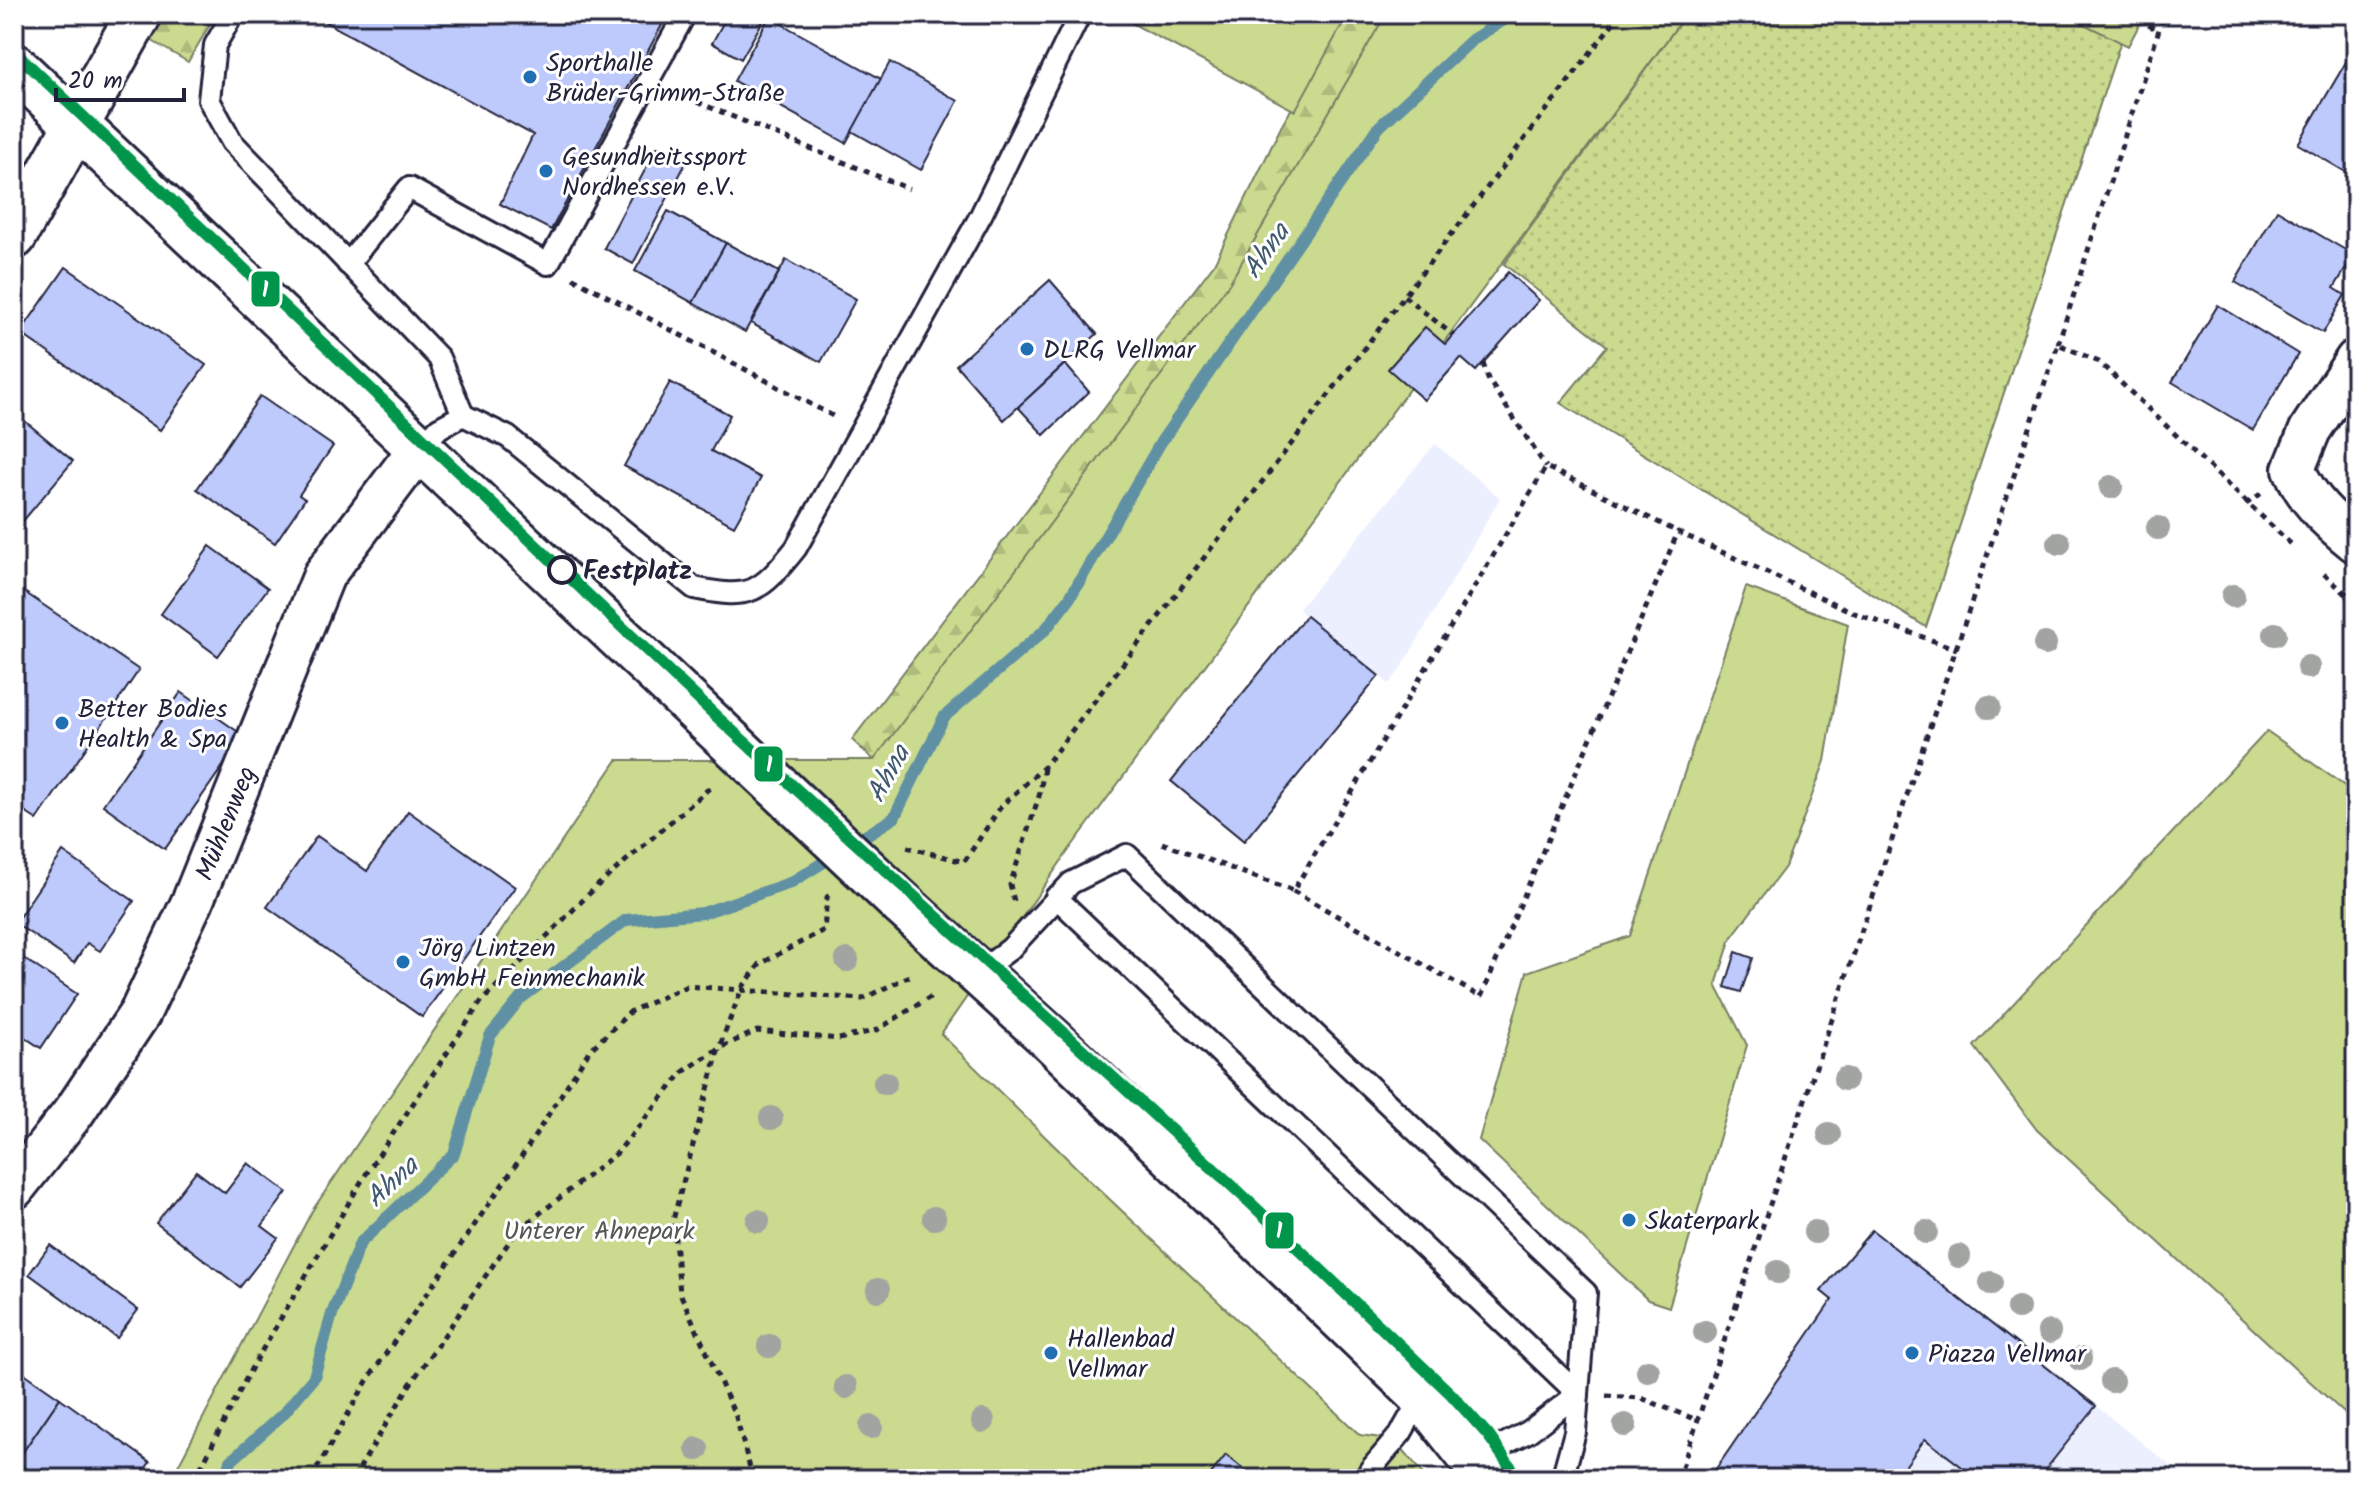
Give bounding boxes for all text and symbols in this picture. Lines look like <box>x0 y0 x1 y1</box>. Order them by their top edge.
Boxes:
place label: Sporthalle Brüder-Grimm-Straße <box>546 43 785 115</box>
scale bar <box>56 52 184 102</box>
text: 20 m <box>68 62 123 101</box>
marker: Sporthalle Brüder-Grimm-Straße <box>521 68 539 86</box>
place label: Gesundheitssport Nordhessen e.V. <box>562 137 748 209</box>
marker: Gesundheitssport Nordhessen e.V. <box>537 162 555 180</box>
water label: Ahna <box>1231 212 1304 289</box>
line badge: 1 <box>250 270 281 308</box>
text: 1 <box>262 274 269 309</box>
place label: DLRG Vellmar <box>1043 330 1197 372</box>
marker: DLRG Vellmar <box>1018 340 1036 358</box>
place label: Festplatz <box>583 551 692 593</box>
marker: Festplatz <box>548 556 576 584</box>
place label: Better Bodies Health & Spa <box>78 689 227 761</box>
marker: Better Bodies Health & Spa <box>53 714 71 732</box>
water label: Ahna <box>855 735 924 811</box>
line badge: 1 <box>753 745 784 783</box>
text: 1 <box>766 749 773 784</box>
street label: Mühlenweg <box>185 760 269 887</box>
place label: Jörg Lintzen GmbH Feinmechanik <box>419 928 646 1000</box>
marker: Jörg Lintzen GmbH Feinmechanik <box>394 953 412 971</box>
water label: Ahna <box>355 1145 431 1220</box>
place label: Skaterpark <box>1645 1201 1760 1243</box>
park label: Unterer Ahnepark <box>503 1211 695 1253</box>
line badge: 1 <box>1264 1211 1295 1250</box>
marker: Skaterpark <box>1620 1211 1638 1229</box>
text: 1 <box>1276 1215 1283 1250</box>
place label: Hallenbad Vellmar <box>1067 1319 1175 1391</box>
place label: Piazza Vellmar <box>1928 1334 2087 1376</box>
marker: Hallenbad Vellmar <box>1042 1344 1060 1362</box>
marker: Piazza Vellmar <box>1903 1344 1921 1362</box>

